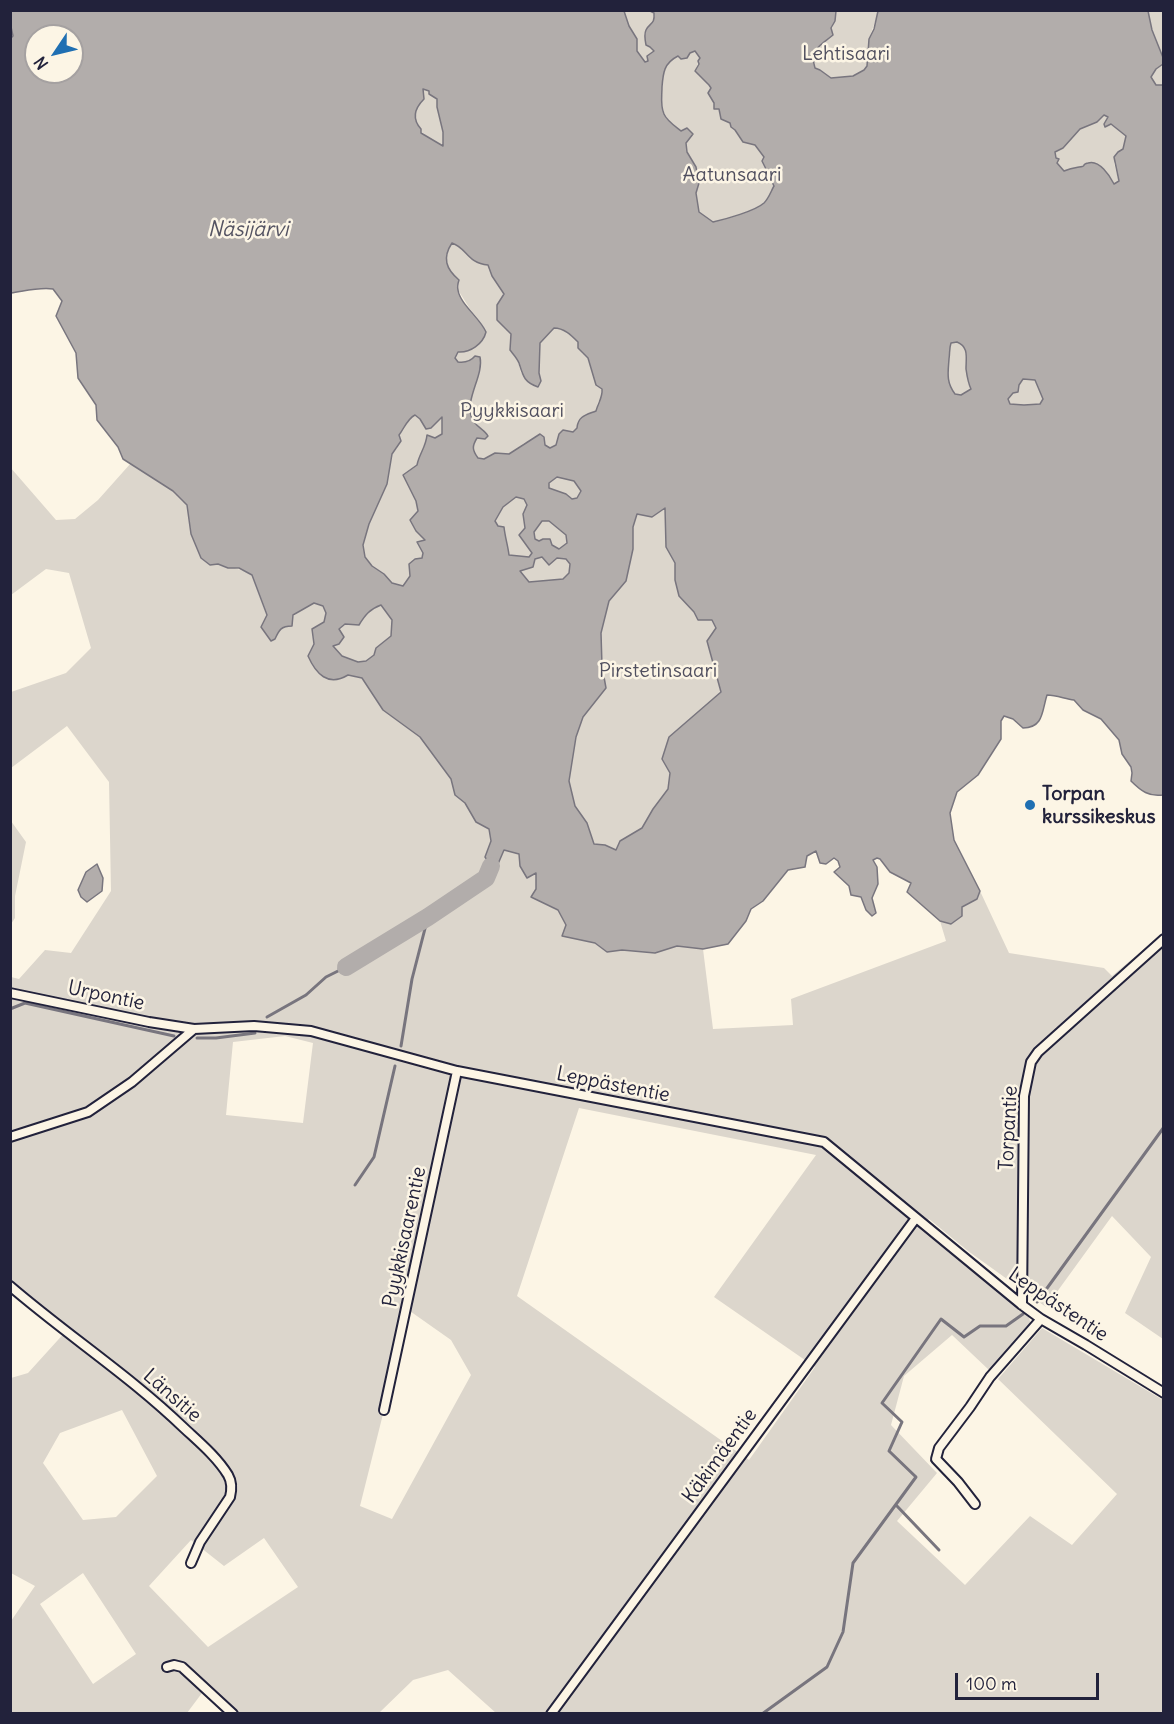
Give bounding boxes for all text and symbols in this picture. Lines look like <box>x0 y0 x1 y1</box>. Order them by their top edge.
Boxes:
north arrow <box>24 24 84 84</box>
park label: Lehtisaari <box>802 42 890 66</box>
text: N <box>30 53 52 73</box>
park label: Aatunsaari <box>683 163 781 187</box>
water label: Näsijärvi <box>208 217 288 243</box>
park label: Pyykkisaari <box>460 399 564 423</box>
park label: Pirstetinsaari <box>599 659 717 683</box>
place label: Torpan kurssikeskus <box>1042 782 1156 829</box>
marker: Torpan kurssikeskus <box>1023 798 1037 812</box>
street label: Urpontie <box>66 976 146 1016</box>
street label: Leppästentie <box>554 1062 672 1108</box>
street label: Torpantie <box>995 1085 1023 1171</box>
street label: Pyykkisaarentie <box>378 1164 432 1310</box>
street label: Leppästentie <box>1004 1263 1112 1347</box>
street label: Länsitie <box>138 1364 206 1428</box>
street label: Käkimäentie <box>678 1404 762 1508</box>
scale bar <box>958 1661 1102 1699</box>
text: 100 m <box>966 1672 1017 1695</box>

